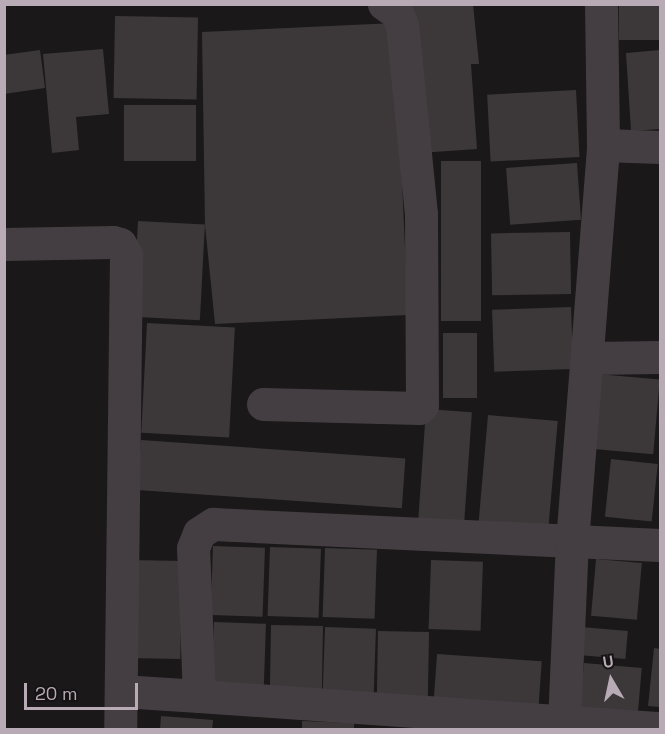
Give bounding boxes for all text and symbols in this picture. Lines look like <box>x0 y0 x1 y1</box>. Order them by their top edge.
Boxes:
north arrow <box>581 650 641 710</box>
text: U <box>601 651 615 673</box>
scale bar <box>27 671 141 709</box>
text: 20 m <box>35 682 78 705</box>

